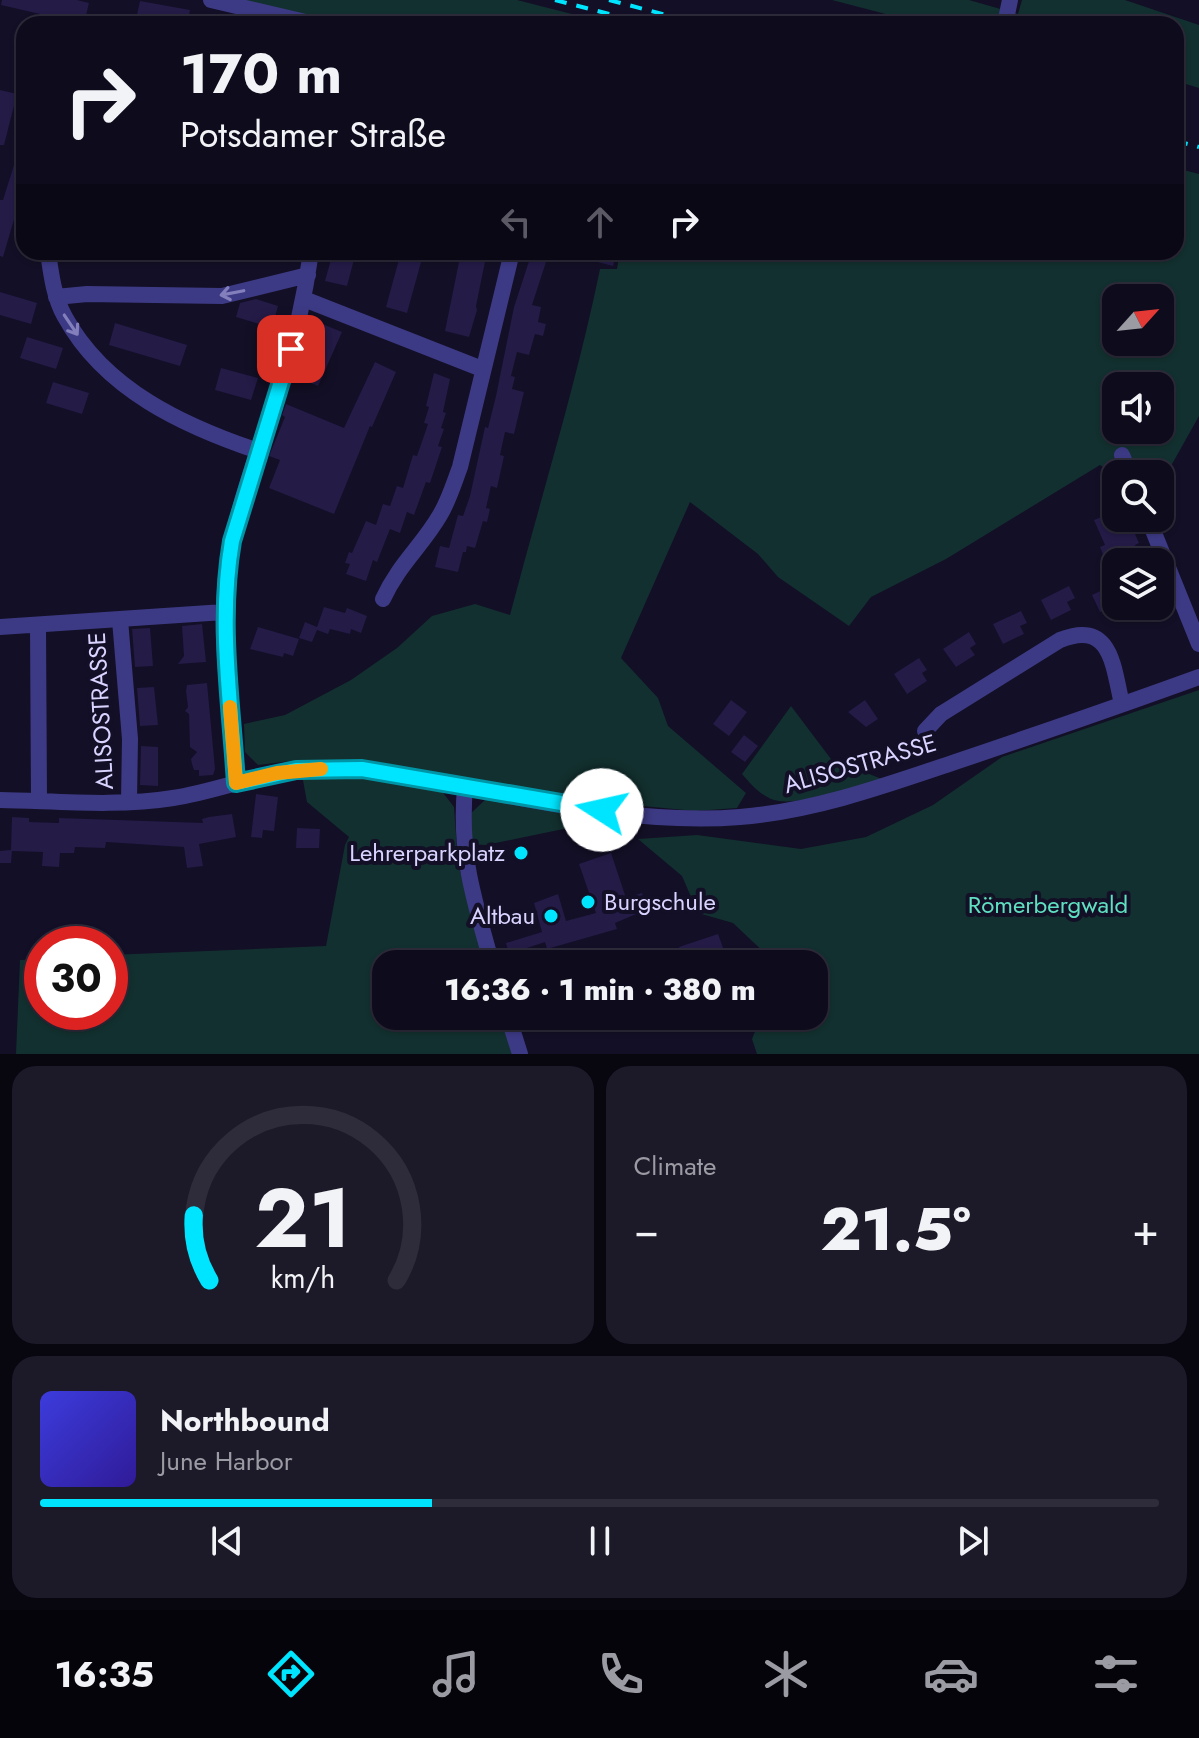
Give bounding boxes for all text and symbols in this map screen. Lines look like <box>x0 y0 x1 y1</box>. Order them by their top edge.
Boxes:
text: 170 m <box>180 33 342 114</box>
icon: right <box>48 48 152 152</box>
text: Potsdamer Straße <box>180 108 446 160</box>
icon: left <box>494 200 538 244</box>
icon: ahead <box>578 200 622 244</box>
icon: right <box>662 200 706 244</box>
north arrow <box>1102 284 1174 356</box>
map controls <box>1102 284 1174 620</box>
one-way arrow <box>220 286 246 301</box>
one-way arrow <box>63 314 79 336</box>
pin <box>257 315 325 383</box>
icon: arrive <box>269 327 313 371</box>
button: sound <box>1102 372 1174 444</box>
button: search <box>1102 460 1174 532</box>
button: layers <box>1102 548 1174 620</box>
street label: ALISOSTRASSE <box>79 631 122 791</box>
street label: ALISOSTRASSE <box>779 725 940 802</box>
position arrow <box>560 768 644 852</box>
place label: Lehrerparkplatz <box>349 835 505 870</box>
marker: Lehrerparkplatz <box>512 844 530 862</box>
place label: Burgschule <box>604 884 716 919</box>
park label: Römerbergwald <box>968 887 1128 922</box>
marker: Burgschule <box>579 893 597 911</box>
place label: Altbau <box>470 898 535 933</box>
marker: Altbau <box>542 907 560 925</box>
speed limit sign: 30 <box>24 926 128 1030</box>
text: 16:36 · 1 min · 380 m <box>444 968 756 1011</box>
text: Climate <box>634 1147 716 1185</box>
text: 21 <box>254 1158 351 1278</box>
text: 21.5° <box>820 1186 971 1273</box>
text: − <box>634 1198 659 1262</box>
text: + <box>1132 1198 1159 1262</box>
text: km/h <box>270 1257 335 1299</box>
text: Northbound <box>160 1399 330 1442</box>
text: June Harbor <box>160 1442 293 1480</box>
icon: previous <box>205 1519 249 1563</box>
icon: pause <box>578 1519 622 1563</box>
icon: next <box>951 1519 995 1563</box>
icon: directions <box>263 1646 319 1702</box>
icon: music <box>428 1646 484 1702</box>
icon: phone <box>593 1646 649 1702</box>
icon: climate <box>758 1646 814 1702</box>
icon: car <box>923 1646 979 1702</box>
icon: filters <box>1088 1646 1144 1702</box>
text: 16:35 <box>55 1648 154 1700</box>

